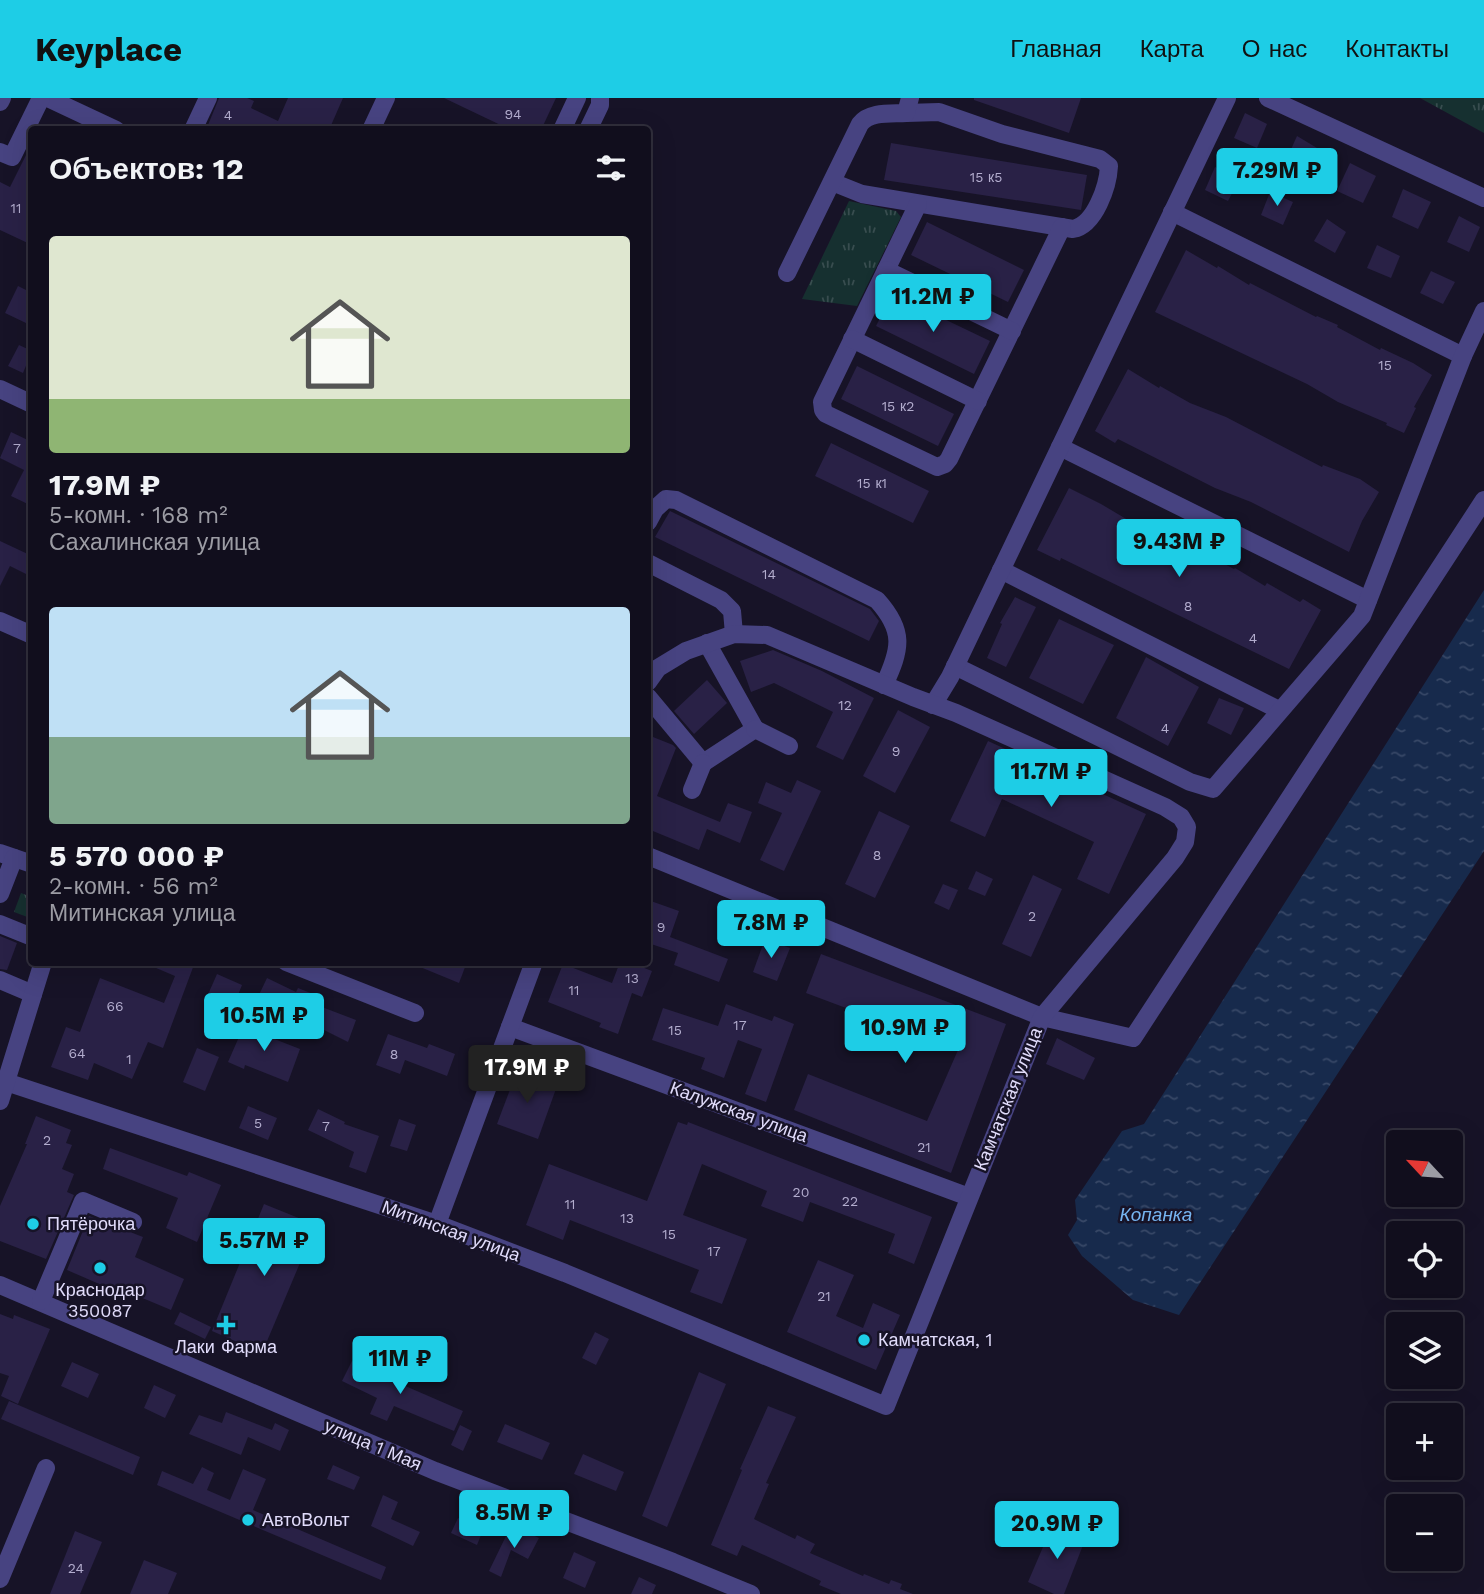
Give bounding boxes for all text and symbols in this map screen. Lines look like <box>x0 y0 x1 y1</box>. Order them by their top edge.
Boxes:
text: Keyplace <box>35 30 182 69</box>
text: Главная <box>1010 35 1102 63</box>
text: Карта <box>1140 35 1204 63</box>
text: О нас <box>1242 35 1307 63</box>
text: Контакты <box>1345 35 1449 63</box>
house number: 94 <box>504 106 522 122</box>
house number: 4 <box>224 107 232 123</box>
pin: 7.29M ₽ <box>1212 148 1342 208</box>
icon: filters <box>592 149 630 187</box>
text: Объектов: 12 <box>49 151 244 186</box>
text: 7.29M ₽ <box>1232 157 1322 184</box>
house number: 15 к5 <box>970 169 1002 185</box>
house number: 11 <box>11 200 21 216</box>
pin: 11.2M ₽ <box>868 274 998 334</box>
icon: home <box>277 281 403 407</box>
text: 11.2M ₽ <box>891 283 975 310</box>
house number: 15 <box>1378 357 1392 373</box>
house number: 15 к2 <box>882 398 914 414</box>
house number: 7 <box>13 440 21 456</box>
text: 17.9M ₽ <box>49 467 160 502</box>
house number: 15 к1 <box>857 475 887 491</box>
text: 5-комн. · 168 m² <box>49 502 228 529</box>
pin: 9.43M ₽ <box>1114 519 1244 579</box>
text: 9.43M ₽ <box>1133 528 1225 555</box>
text: Сахалинская улица <box>49 529 260 556</box>
house number: 14 <box>762 566 776 582</box>
house number: 8 <box>1184 598 1192 614</box>
house number: 4 <box>1249 630 1257 646</box>
icon: home <box>277 652 403 778</box>
house number: 12 <box>838 697 852 713</box>
house number: 4 <box>1161 720 1169 736</box>
house number: 9 <box>892 743 900 759</box>
pin: 11.7M ₽ <box>986 750 1116 809</box>
text: 11.7M ₽ <box>1010 758 1092 785</box>
text: 5 570 000 ₽ <box>49 838 224 873</box>
house number: 8 <box>873 847 881 863</box>
text: 2-комн. · 56 m² <box>49 873 218 900</box>
text: Митинская улица <box>49 900 235 927</box>
pin: 7.8M ₽ <box>714 900 828 960</box>
house number: 2 <box>1028 908 1036 924</box>
text: 7.8M ₽ <box>733 909 809 936</box>
house number: 9 <box>657 919 665 935</box>
house number: 13 <box>625 970 639 986</box>
house number: 11 <box>569 982 579 998</box>
pin: 10.5M ₽ <box>199 993 329 1053</box>
house number: 66 <box>106 998 124 1014</box>
text: 10.5M ₽ <box>220 1002 308 1029</box>
pin: 10.9M ₽ <box>840 1006 970 1065</box>
text: 10.9M ₽ <box>861 1014 949 1041</box>
house number: 17 <box>733 1017 747 1033</box>
house number: 15 <box>668 1022 682 1038</box>
street label: Камчатская улица <box>969 1023 1046 1173</box>
house number: 64 <box>68 1045 86 1061</box>
house number: 8 <box>390 1046 398 1062</box>
pin: 17.9M ₽ <box>462 1046 592 1105</box>
house number: 1 <box>126 1051 132 1067</box>
text: 17.9M ₽ <box>484 1054 570 1081</box>
street label: Калужская улица <box>667 1077 812 1147</box>
house number: 5 <box>254 1115 262 1131</box>
house number: 7 <box>322 1118 330 1134</box>
north arrow <box>1386 1130 1463 1208</box>
map controls <box>1386 1130 1463 1571</box>
house number: 2 <box>43 1132 51 1148</box>
house number: 21 <box>917 1139 931 1155</box>
house number: 20 <box>793 1184 809 1200</box>
house number: 22 <box>842 1193 858 1209</box>
street label: Митинская улица <box>379 1196 524 1266</box>
house number: 11 <box>565 1196 575 1212</box>
water label: Копанка <box>1120 1203 1192 1226</box>
house number: 13 <box>620 1210 634 1226</box>
place label: Пятёрочка <box>47 1213 136 1234</box>
marker: Пятёрочка <box>25 1216 41 1232</box>
pin: 5.57M ₽ <box>199 1218 329 1278</box>
button: locate <box>1386 1221 1463 1298</box>
house number: 15 <box>662 1226 676 1242</box>
text: 5.57M ₽ <box>219 1227 309 1254</box>
house number: 17 <box>707 1243 721 1259</box>
marker: Краснодар 350087 <box>92 1260 108 1276</box>
place label: Краснодар 350087 <box>55 1279 145 1321</box>
house number: 21 <box>817 1288 831 1304</box>
button: layers <box>1386 1312 1463 1389</box>
marker: Лаки Фарма <box>218 1317 234 1333</box>
place label: Камчатская, 1 <box>878 1329 993 1350</box>
marker: Камчатская, 1 <box>856 1332 872 1348</box>
place label: Лаки Фарма <box>175 1336 278 1357</box>
pin: 11M ₽ <box>351 1336 449 1396</box>
text: 11M ₽ <box>368 1345 432 1372</box>
button: + <box>1386 1403 1463 1480</box>
street label: улица 1 Мая <box>322 1415 425 1474</box>
pin: 8.5M ₽ <box>457 1490 571 1550</box>
button: − <box>1386 1494 1463 1571</box>
text: 8.5M ₽ <box>475 1499 553 1526</box>
pin: 20.9M ₽ <box>992 1502 1122 1561</box>
place label: АвтоВольт <box>262 1509 350 1530</box>
text: 20.9M ₽ <box>1011 1510 1103 1537</box>
marker: АвтоВольт <box>240 1512 256 1528</box>
house number: 24 <box>68 1560 84 1576</box>

